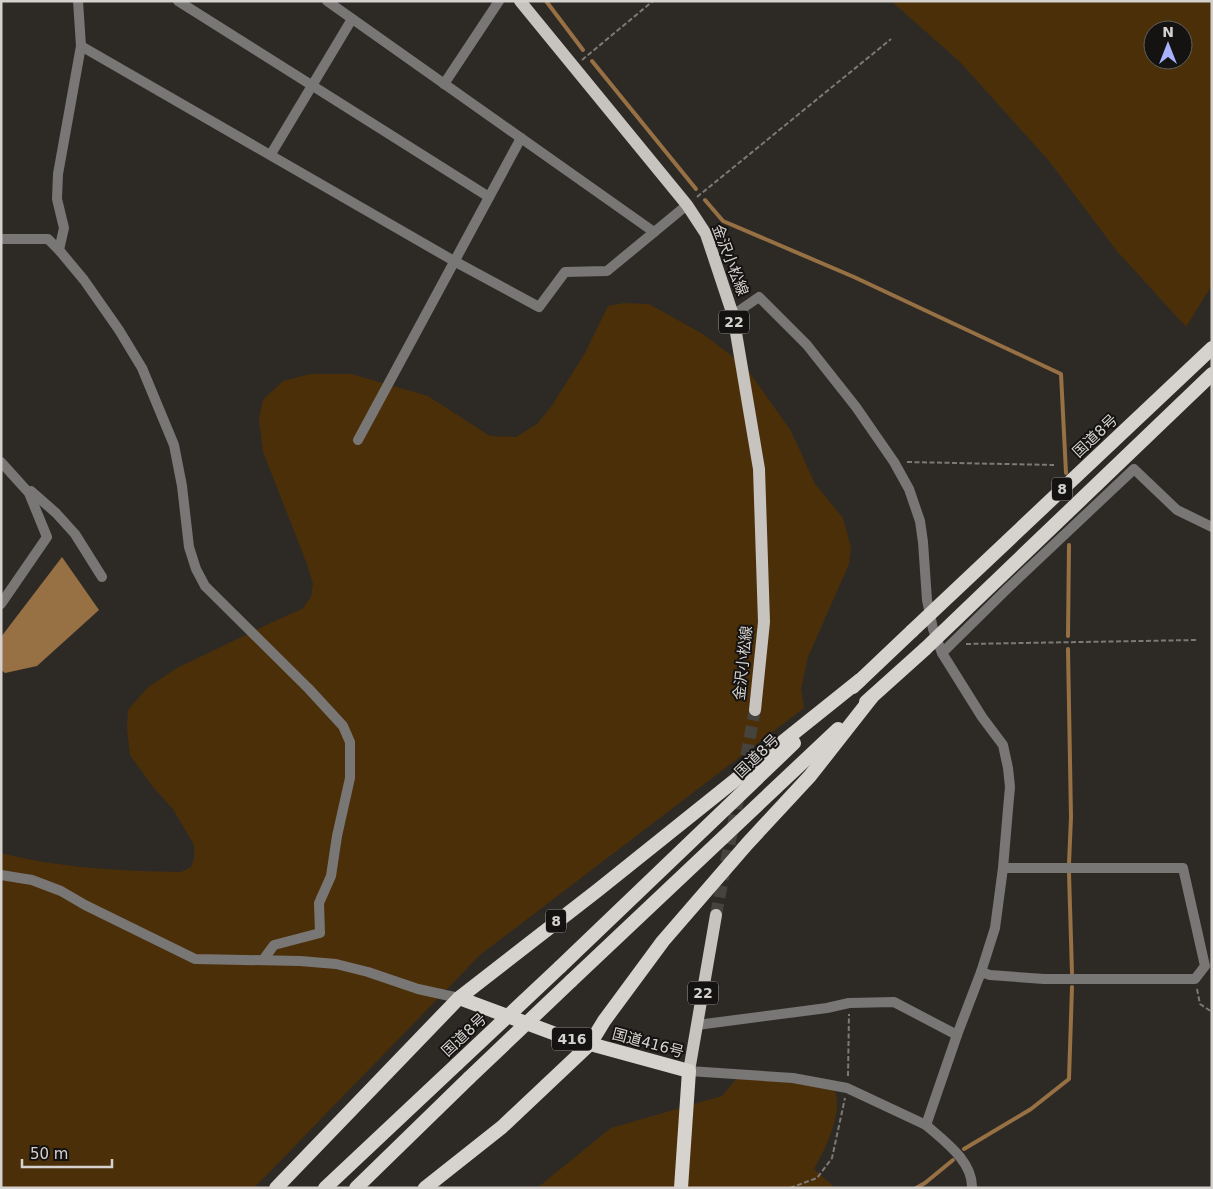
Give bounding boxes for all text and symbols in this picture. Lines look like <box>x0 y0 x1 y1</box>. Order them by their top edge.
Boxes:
north arrow <box>1143 20 1193 70</box>
text: N <box>1162 24 1174 40</box>
street label: 金沢小松線 <box>708 222 752 298</box>
road number: 22 <box>719 311 749 334</box>
street label: 国道8号 <box>1069 411 1121 461</box>
road number: 8 <box>1052 478 1072 500</box>
street label: 金沢小松線 <box>730 625 756 701</box>
street label: 国道8号 <box>731 731 783 781</box>
road number: 8 <box>546 909 566 932</box>
road number: 22 <box>688 981 718 1004</box>
street label: 国道8号 <box>438 1010 490 1060</box>
street label: 国道416号 <box>610 1025 686 1061</box>
road number: 416 <box>552 1028 592 1050</box>
scale bar <box>22 1136 112 1168</box>
text: 50 m <box>30 1145 68 1163</box>

